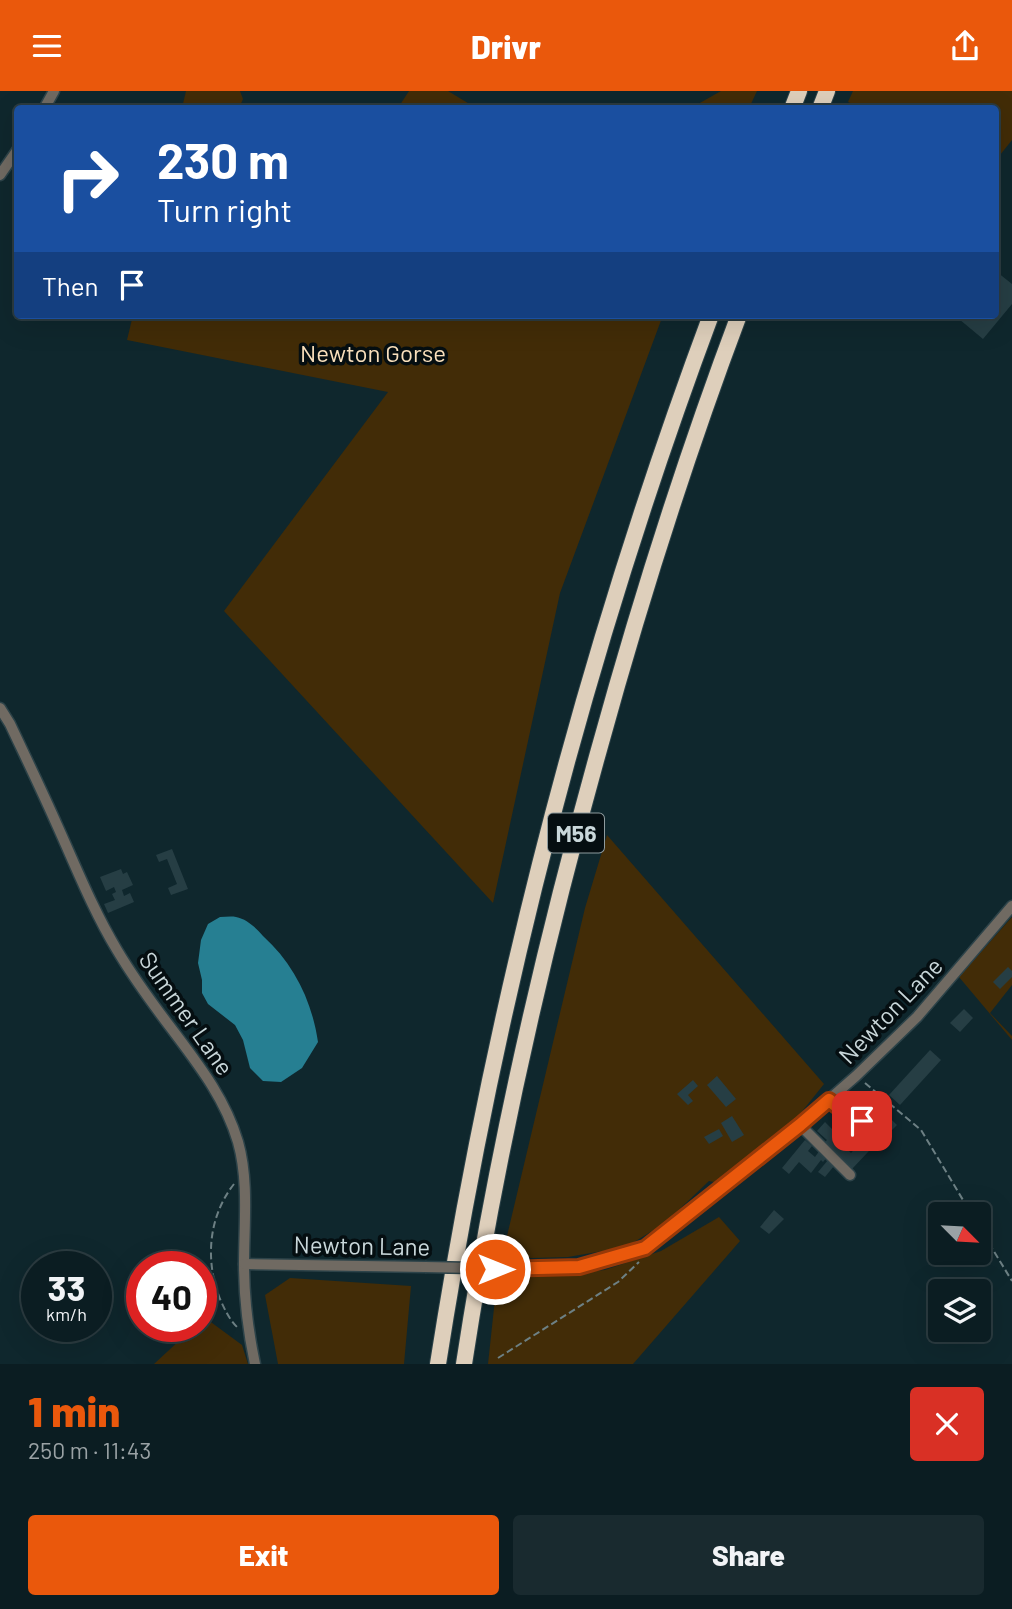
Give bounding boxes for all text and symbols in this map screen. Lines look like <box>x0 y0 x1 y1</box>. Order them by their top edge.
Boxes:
icon: menu <box>28 27 66 65</box>
text: Drivr <box>471 27 541 65</box>
icon: share <box>946 27 984 65</box>
text: 230 m <box>157 130 289 189</box>
icon: right <box>42 133 133 224</box>
text: Turn right <box>157 190 292 228</box>
icon: arrive <box>113 266 151 304</box>
text: Then <box>42 270 99 301</box>
park label: Newton Gorse <box>300 338 446 367</box>
road number: M56 <box>548 813 604 853</box>
street label: Summer Lane <box>134 946 240 1080</box>
street label: Newton Lane <box>832 951 948 1069</box>
pin <box>832 1091 892 1151</box>
icon: arrive <box>843 1102 881 1140</box>
north arrow <box>928 1202 990 1265</box>
map controls <box>928 1202 991 1342</box>
street label: Newton Lane <box>293 1229 431 1261</box>
position arrow <box>458 1232 532 1306</box>
speed limit sign: 40 <box>126 1251 217 1342</box>
text: 33 <box>48 1266 85 1308</box>
button: layers <box>928 1279 991 1342</box>
text: km/h <box>46 1303 87 1325</box>
text: 1 min <box>28 1385 120 1435</box>
button: close <box>910 1387 984 1461</box>
text: 250 m · 11:43 <box>28 1436 151 1464</box>
button: Exit <box>28 1515 499 1595</box>
button: Share <box>513 1515 984 1595</box>

